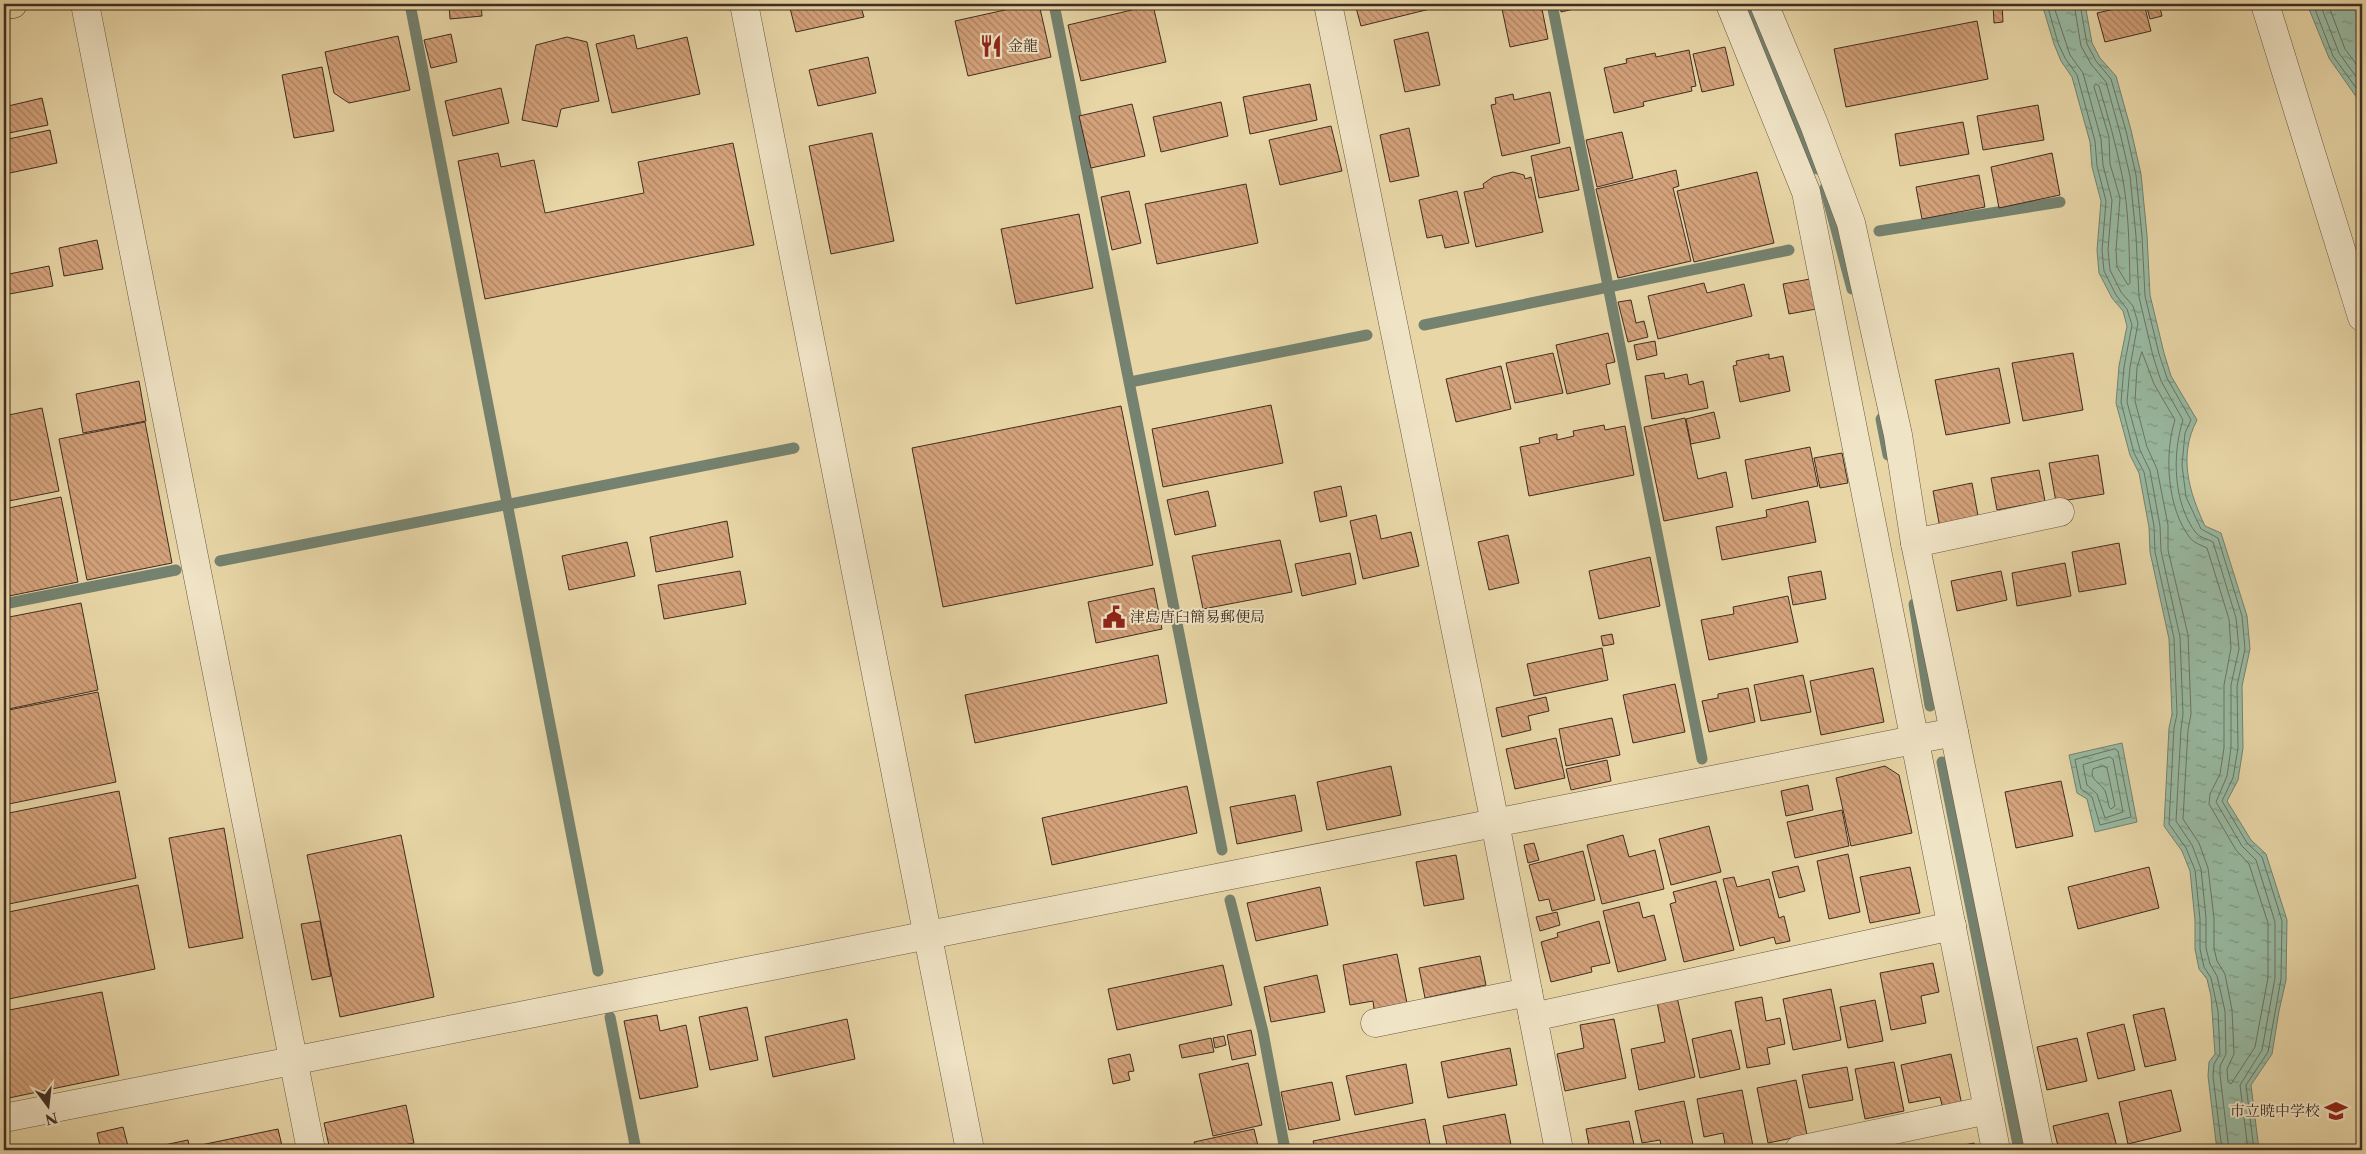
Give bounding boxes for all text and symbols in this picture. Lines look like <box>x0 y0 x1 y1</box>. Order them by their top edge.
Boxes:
restaurant icon: 金龍 <box>978 33 1004 59</box>
place label: 金龍 <box>1008 36 1038 55</box>
public building icon: 津島唐臼簡易郵便局 <box>1101 604 1127 630</box>
place label: 津島唐臼簡易郵便局 <box>1130 607 1265 626</box>
north arrow <box>22 1082 72 1132</box>
school or university icon: 市立暁中学校 <box>2323 1098 2349 1124</box>
place label: 市立暁中学校 <box>2230 1101 2320 1120</box>
text: N <box>43 1108 60 1129</box>

